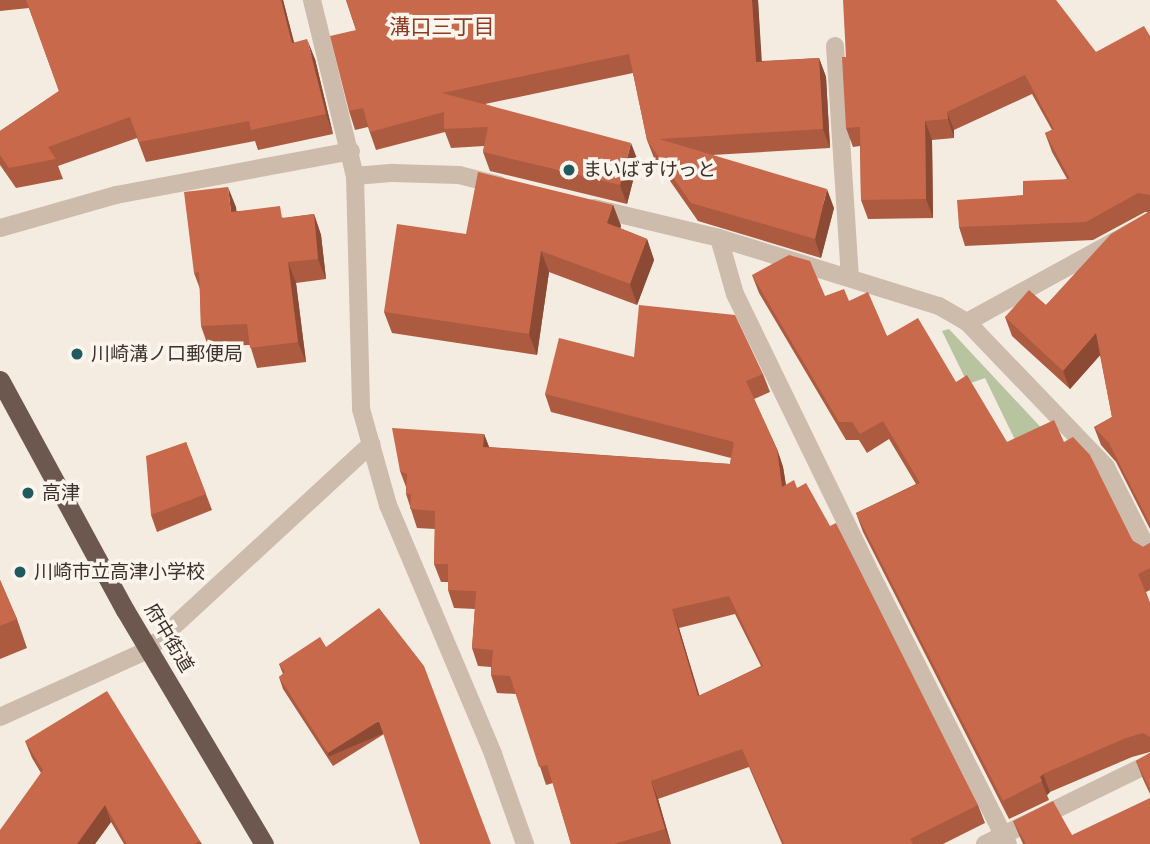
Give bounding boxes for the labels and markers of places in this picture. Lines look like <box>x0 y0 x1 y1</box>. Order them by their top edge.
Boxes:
place label: まいばすけっと <box>583 159 716 181</box>
marker: まいばすけっと <box>561 162 577 178</box>
place label: 川崎溝ノ口郵便局 <box>91 343 243 365</box>
marker: 川崎溝ノ口郵便局 <box>69 346 85 362</box>
place label: 高津 <box>42 482 80 504</box>
marker: 高津 <box>20 485 36 501</box>
place label: 川崎市立高津小学校 <box>34 561 205 583</box>
marker: 川崎市立高津小学校 <box>12 564 28 580</box>

